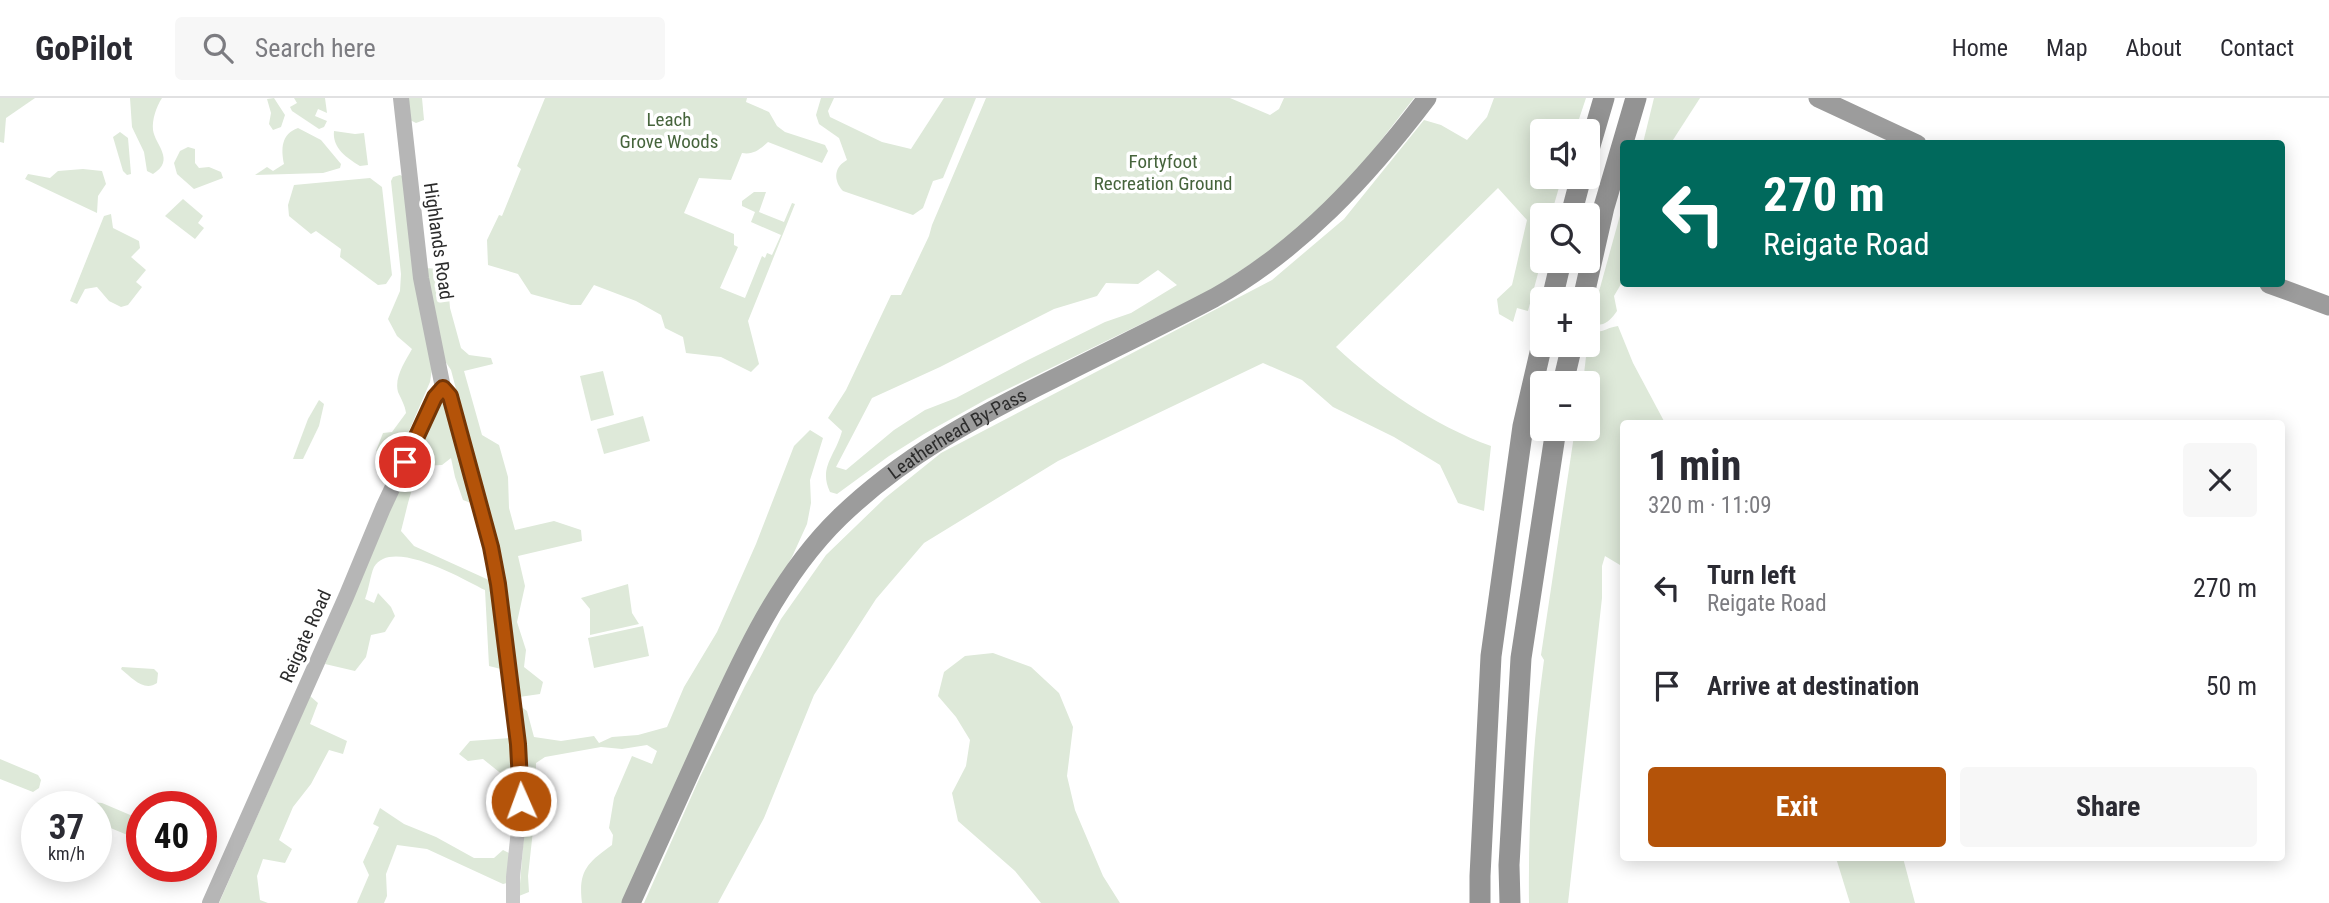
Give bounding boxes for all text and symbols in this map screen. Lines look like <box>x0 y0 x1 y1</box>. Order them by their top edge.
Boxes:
search box <box>175 17 665 80</box>
text: GoPilot <box>35 29 133 68</box>
icon: search <box>199 29 237 67</box>
text: Search here <box>255 33 376 63</box>
text: Home <box>1952 34 2008 62</box>
text: Map <box>2046 34 2088 62</box>
text: About <box>2126 34 2182 62</box>
text: Contact <box>2220 34 2294 62</box>
park label: Leach Grove Woods <box>620 108 718 153</box>
map controls <box>1530 119 1600 441</box>
button: sound <box>1530 119 1600 189</box>
park label: Fortyfoot Recreation Ground <box>1094 150 1232 195</box>
text: 270 m <box>1763 166 1885 223</box>
icon: left <box>1648 168 1739 259</box>
street label: Highlands Road <box>419 181 458 301</box>
button: search <box>1530 203 1600 273</box>
text: Reigate Road <box>1763 225 1930 263</box>
button: + <box>1530 287 1600 357</box>
button: − <box>1530 371 1600 441</box>
street label: Leatherhead By-Pass <box>884 383 1030 484</box>
pin <box>375 432 435 492</box>
text: 1 min <box>1648 441 1741 490</box>
icon: arrive <box>386 443 424 481</box>
button: close <box>2183 443 2257 517</box>
text: 320 m · 11:09 <box>1648 492 1772 519</box>
text: Turn left <box>1707 560 1796 590</box>
icon: left <box>1648 569 1686 607</box>
text: 270 m <box>2193 573 2257 603</box>
street label: Reigate Road <box>275 586 336 686</box>
text: Reigate Road <box>1707 590 1827 617</box>
icon: arrive <box>1648 667 1686 705</box>
text: Arrive at destination <box>1707 671 1919 701</box>
text: 50 m <box>2206 671 2257 701</box>
position arrow <box>484 764 558 838</box>
button: Exit <box>1648 767 1946 847</box>
button: Share <box>1960 767 2257 847</box>
speed limit sign: 40 <box>126 791 217 882</box>
text: 37 <box>49 807 84 848</box>
text: km/h <box>48 843 85 864</box>

